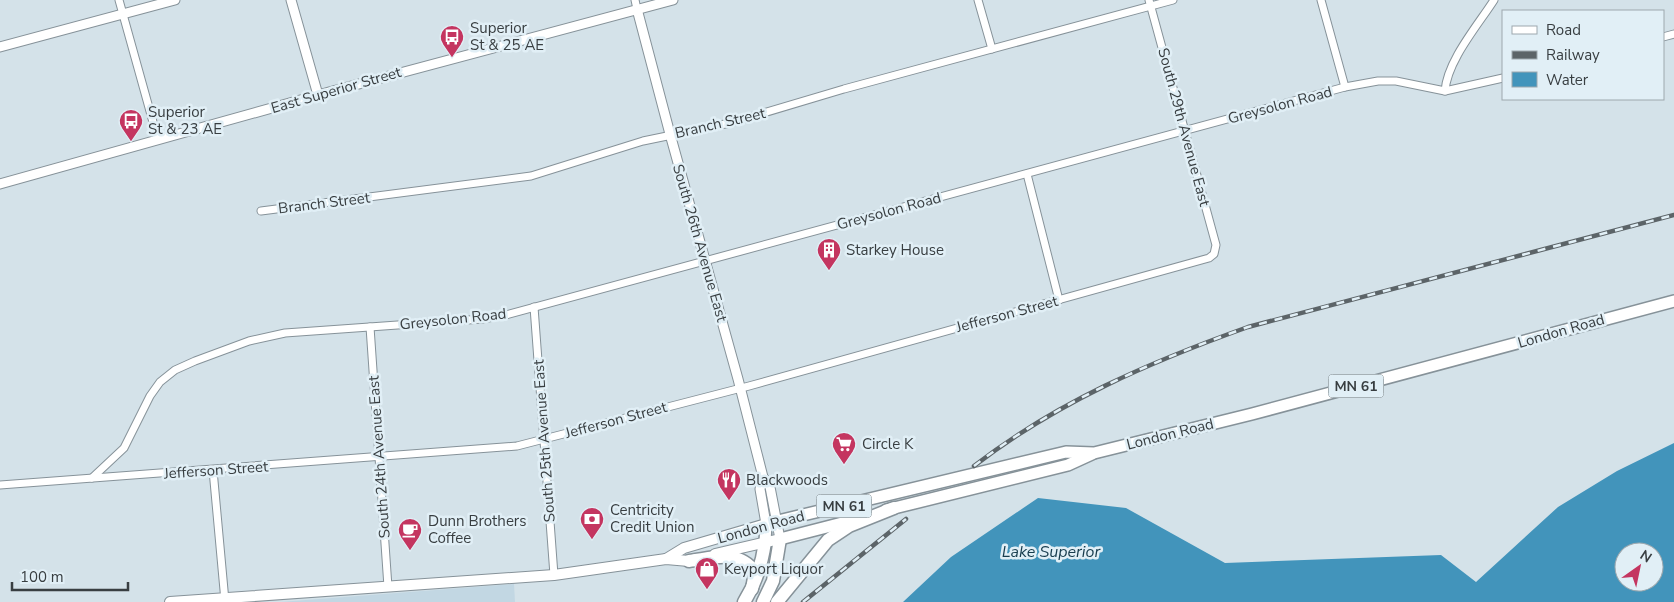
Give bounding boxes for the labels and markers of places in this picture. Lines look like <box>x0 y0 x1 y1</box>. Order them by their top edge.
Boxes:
place label: Superior St & 25 AE <box>470 18 544 55</box>
bus stop icon: Superior St & 25 AE <box>439 24 465 58</box>
place label: Superior St & 23 AE <box>148 102 222 139</box>
bus stop icon: Superior St & 23 AE <box>118 108 144 142</box>
building icon: Starkey House <box>816 237 842 271</box>
place label: Starkey House <box>846 240 944 260</box>
supermarket icon: Circle K <box>831 431 857 465</box>
place label: Circle K <box>862 434 914 454</box>
restaurant icon: Blackwoods <box>716 467 742 501</box>
place label: Blackwoods <box>746 470 828 490</box>
place label: Centricity Credit Union <box>610 500 694 537</box>
bank icon: Centricity Credit Union <box>579 506 605 540</box>
place label: Dunn Brothers Coffee <box>428 511 526 548</box>
cafe icon: Dunn Brothers Coffee <box>397 517 423 551</box>
shop icon: Keyport Liquor <box>694 556 720 590</box>
place label: Keyport Liquor <box>724 559 824 579</box>

